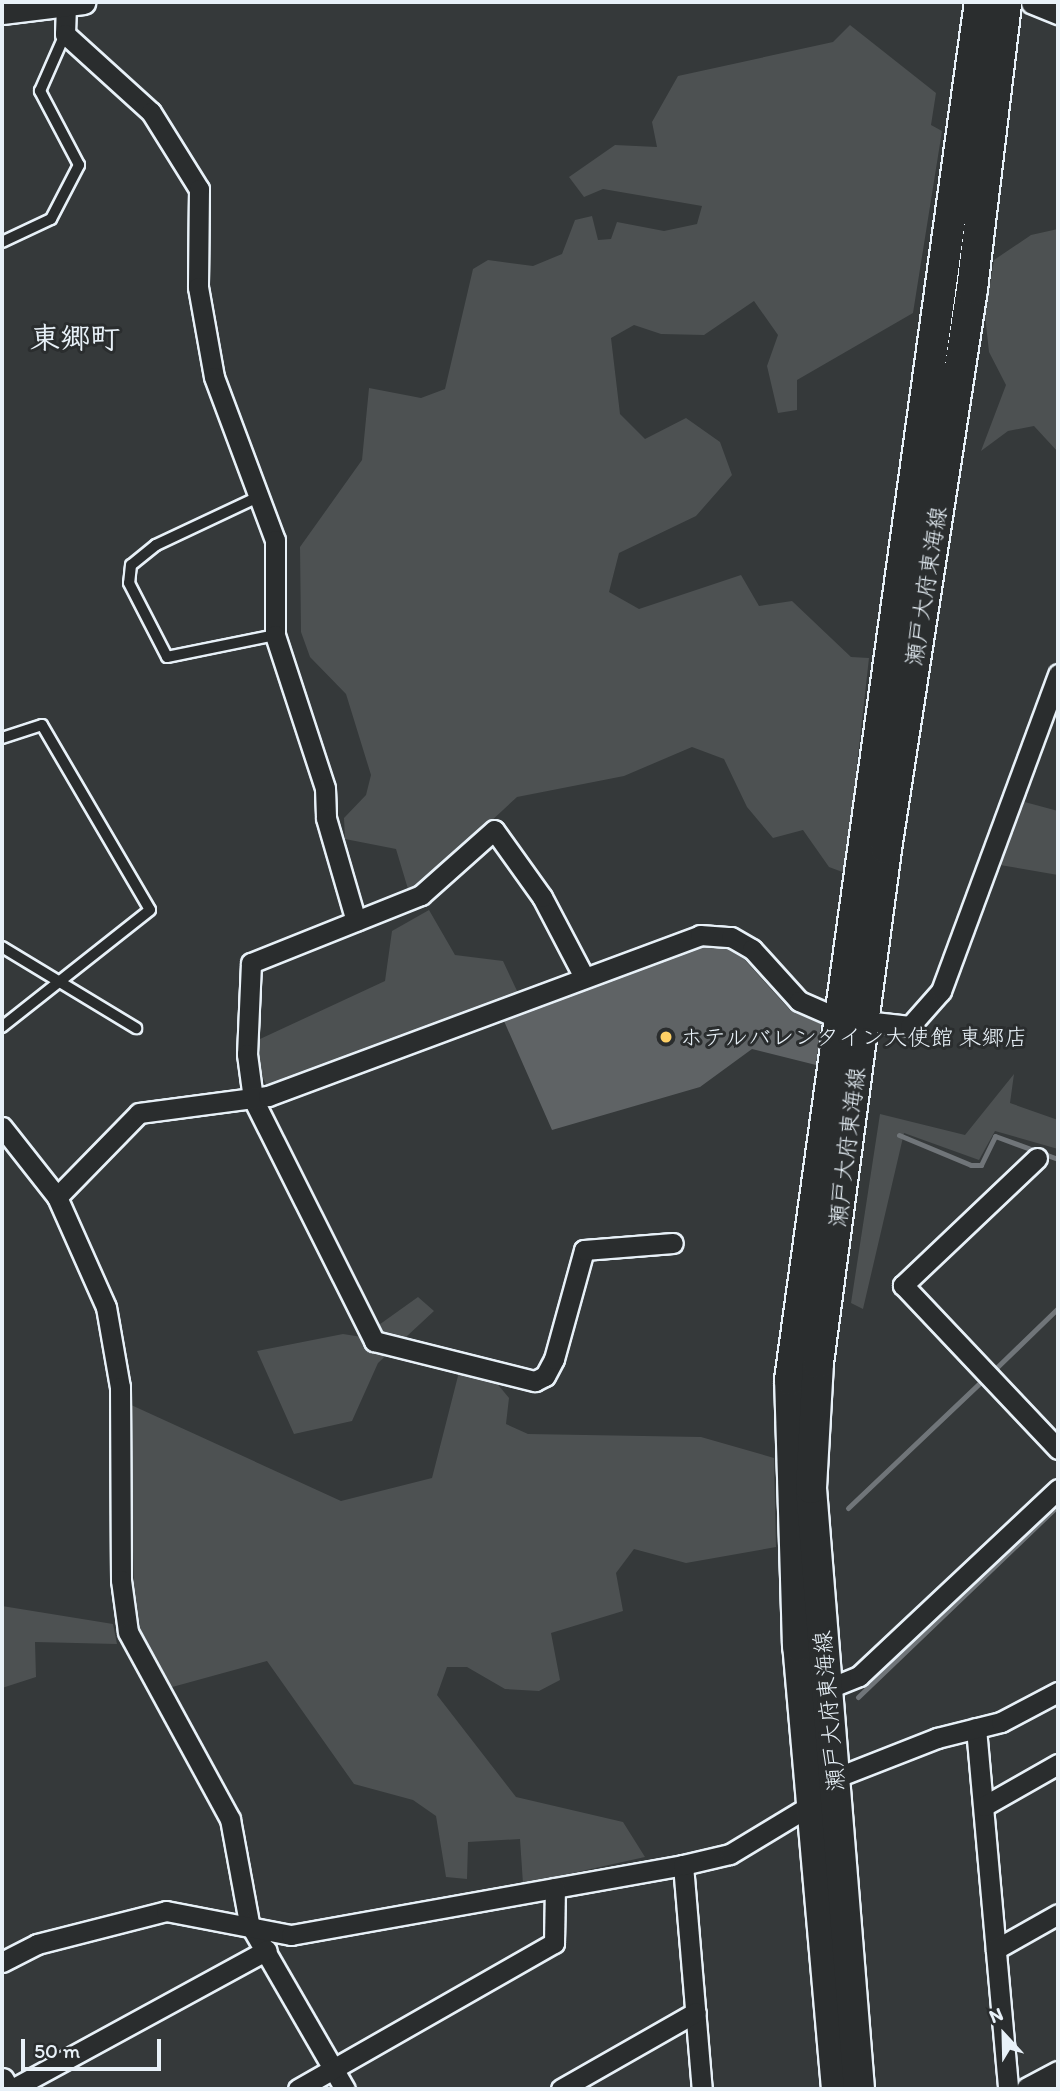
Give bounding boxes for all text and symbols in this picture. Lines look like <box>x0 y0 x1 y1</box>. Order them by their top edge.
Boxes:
district label: 東郷町 <box>30 320 120 356</box>
street label: 瀬戸大府東海線 <box>900 504 952 668</box>
place label: ホテルバレンタイン大使館 東郷店 <box>680 1023 1030 1051</box>
marker: ホテルバレンタイン大使館 東郷店 <box>658 1029 674 1045</box>
street label: 瀬戸大府東海線 <box>823 1065 871 1229</box>
street label: 瀬戸大府東海線 <box>808 1630 850 1792</box>
north arrow <box>969 2000 1039 2070</box>
text: N <box>986 2002 1006 2028</box>
scale bar <box>24 2024 164 2068</box>
text: 50 m <box>34 2038 80 2063</box>

